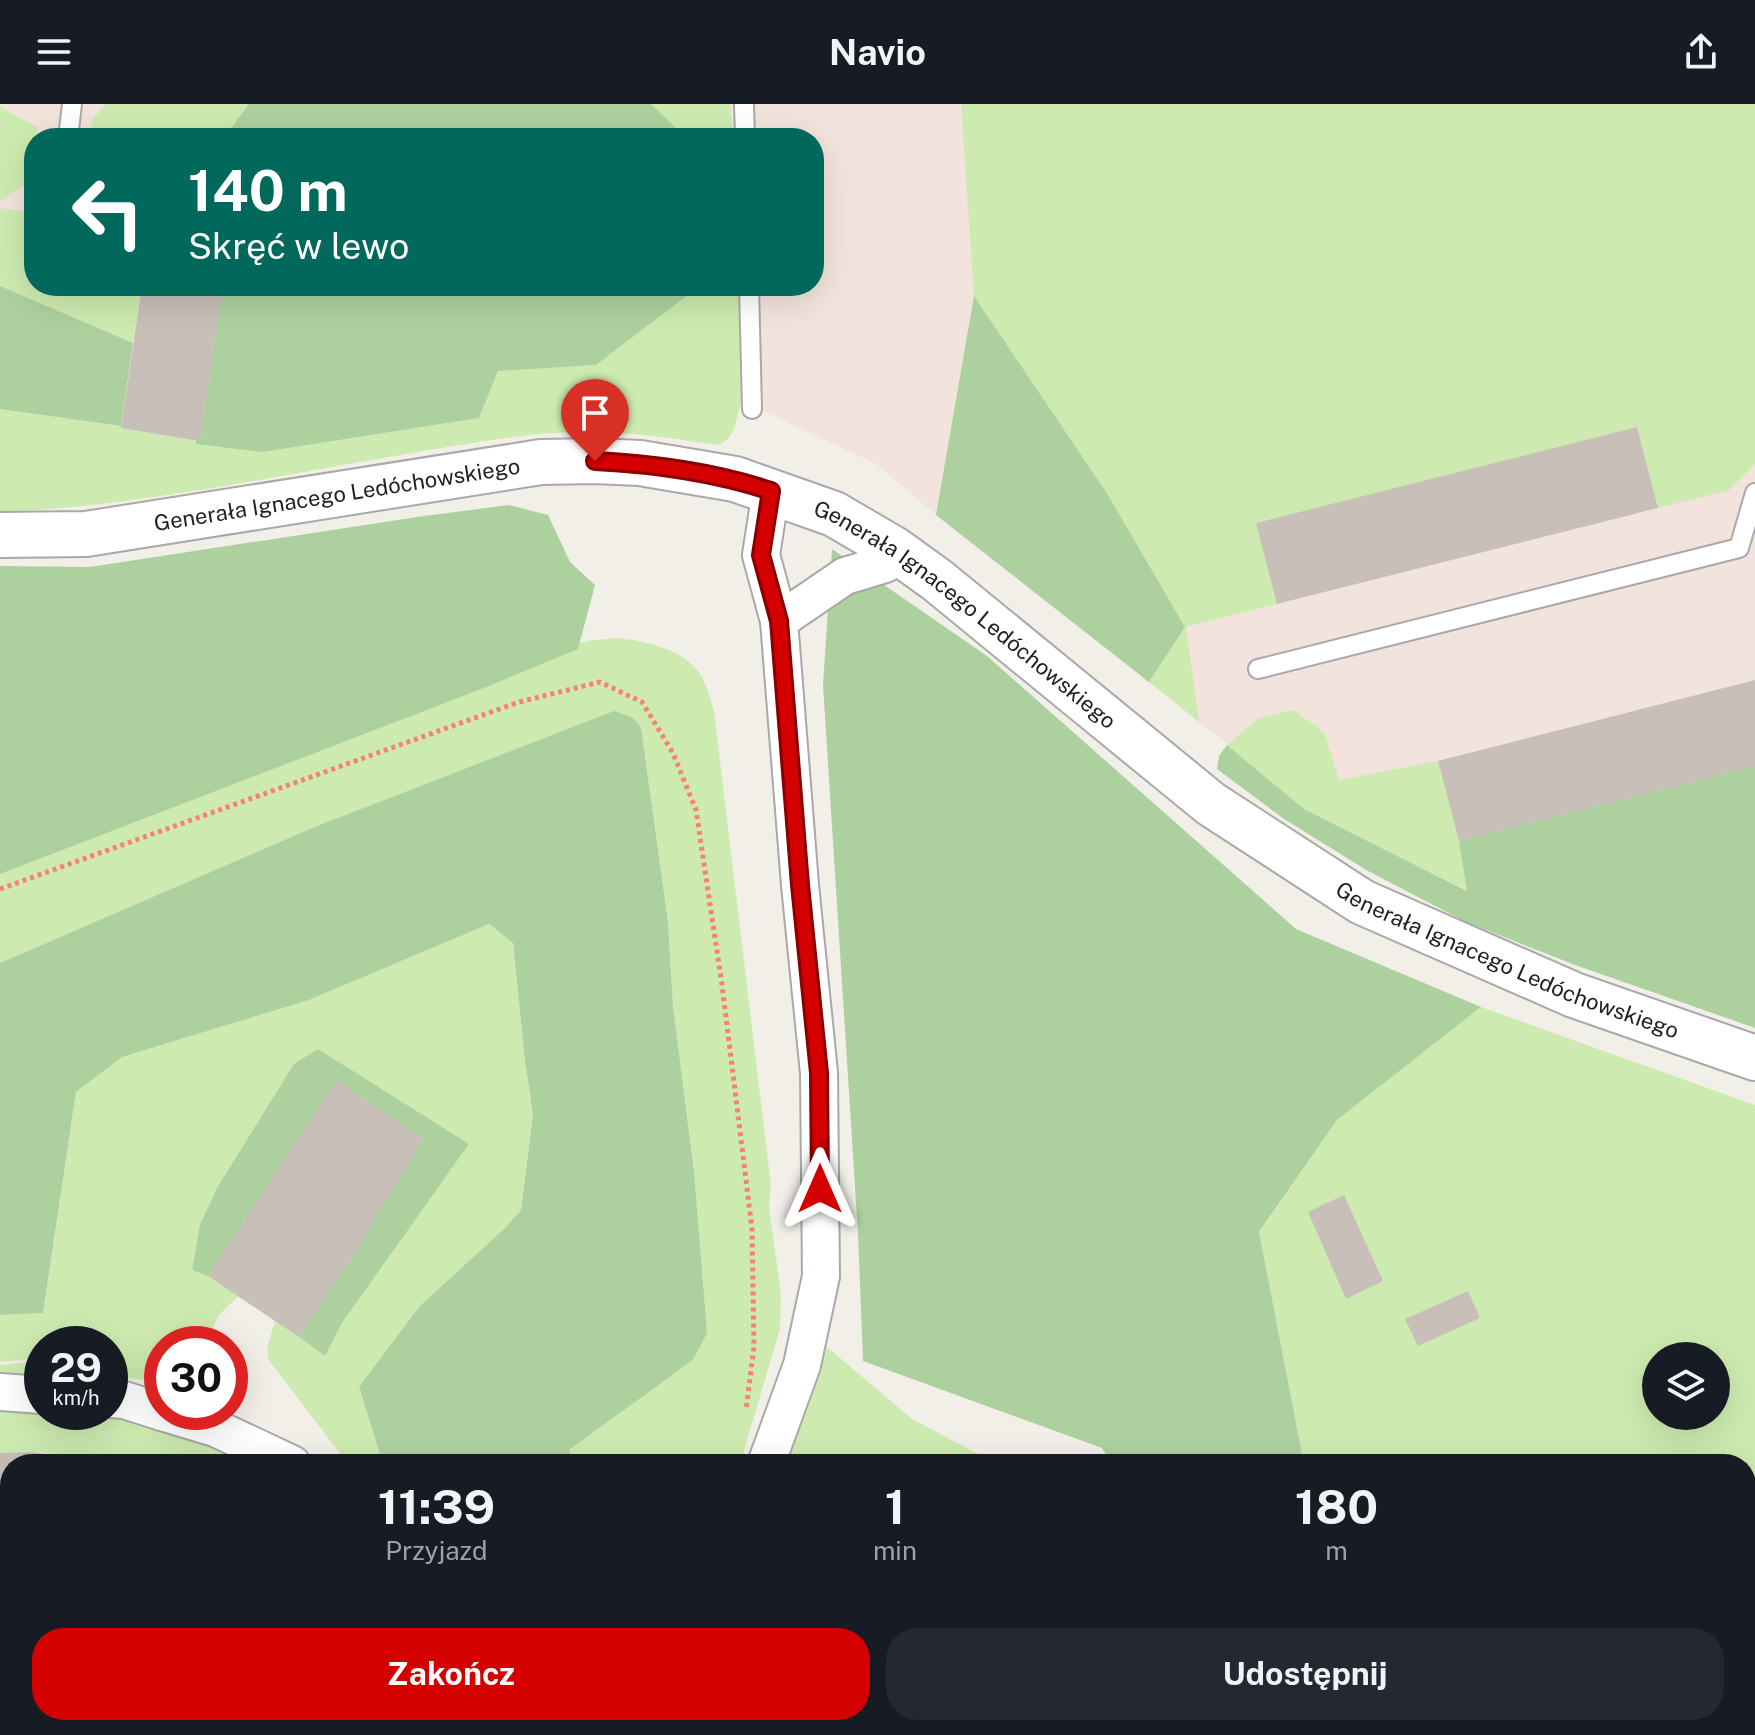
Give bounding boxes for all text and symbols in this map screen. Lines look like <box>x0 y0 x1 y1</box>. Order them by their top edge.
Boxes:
icon: menu <box>32 30 76 74</box>
icon: share <box>1679 30 1723 74</box>
text: Navio <box>829 31 926 73</box>
text: 140 m <box>188 158 348 224</box>
icon: left <box>56 160 160 264</box>
text: Skręć w lewo <box>188 225 409 267</box>
pin <box>561 379 629 461</box>
icon: arrive <box>573 391 617 435</box>
street label: Generała Ignacego Ledóchowskiego <box>152 453 522 536</box>
street label: Generała Ignacego Ledóchowskiego <box>811 495 1121 734</box>
street label: Generała Ignacego Ledóchowskiego <box>1331 876 1682 1043</box>
position arrow <box>778 1147 862 1231</box>
speed limit sign: 30 <box>144 1326 248 1430</box>
map controls <box>1642 1342 1730 1430</box>
button: layers <box>1642 1342 1730 1430</box>
text: 29 <box>50 1344 102 1391</box>
text: km/h <box>52 1386 100 1410</box>
text: 11:39 <box>378 1478 495 1535</box>
text: 1 <box>885 1478 905 1535</box>
text: 180 <box>1295 1478 1378 1535</box>
text: Przyjazd <box>385 1535 488 1566</box>
text: min <box>873 1535 917 1566</box>
text: m <box>1325 1535 1348 1566</box>
button: Zakończ <box>32 1628 870 1720</box>
button: Udostępnij <box>886 1628 1724 1720</box>

